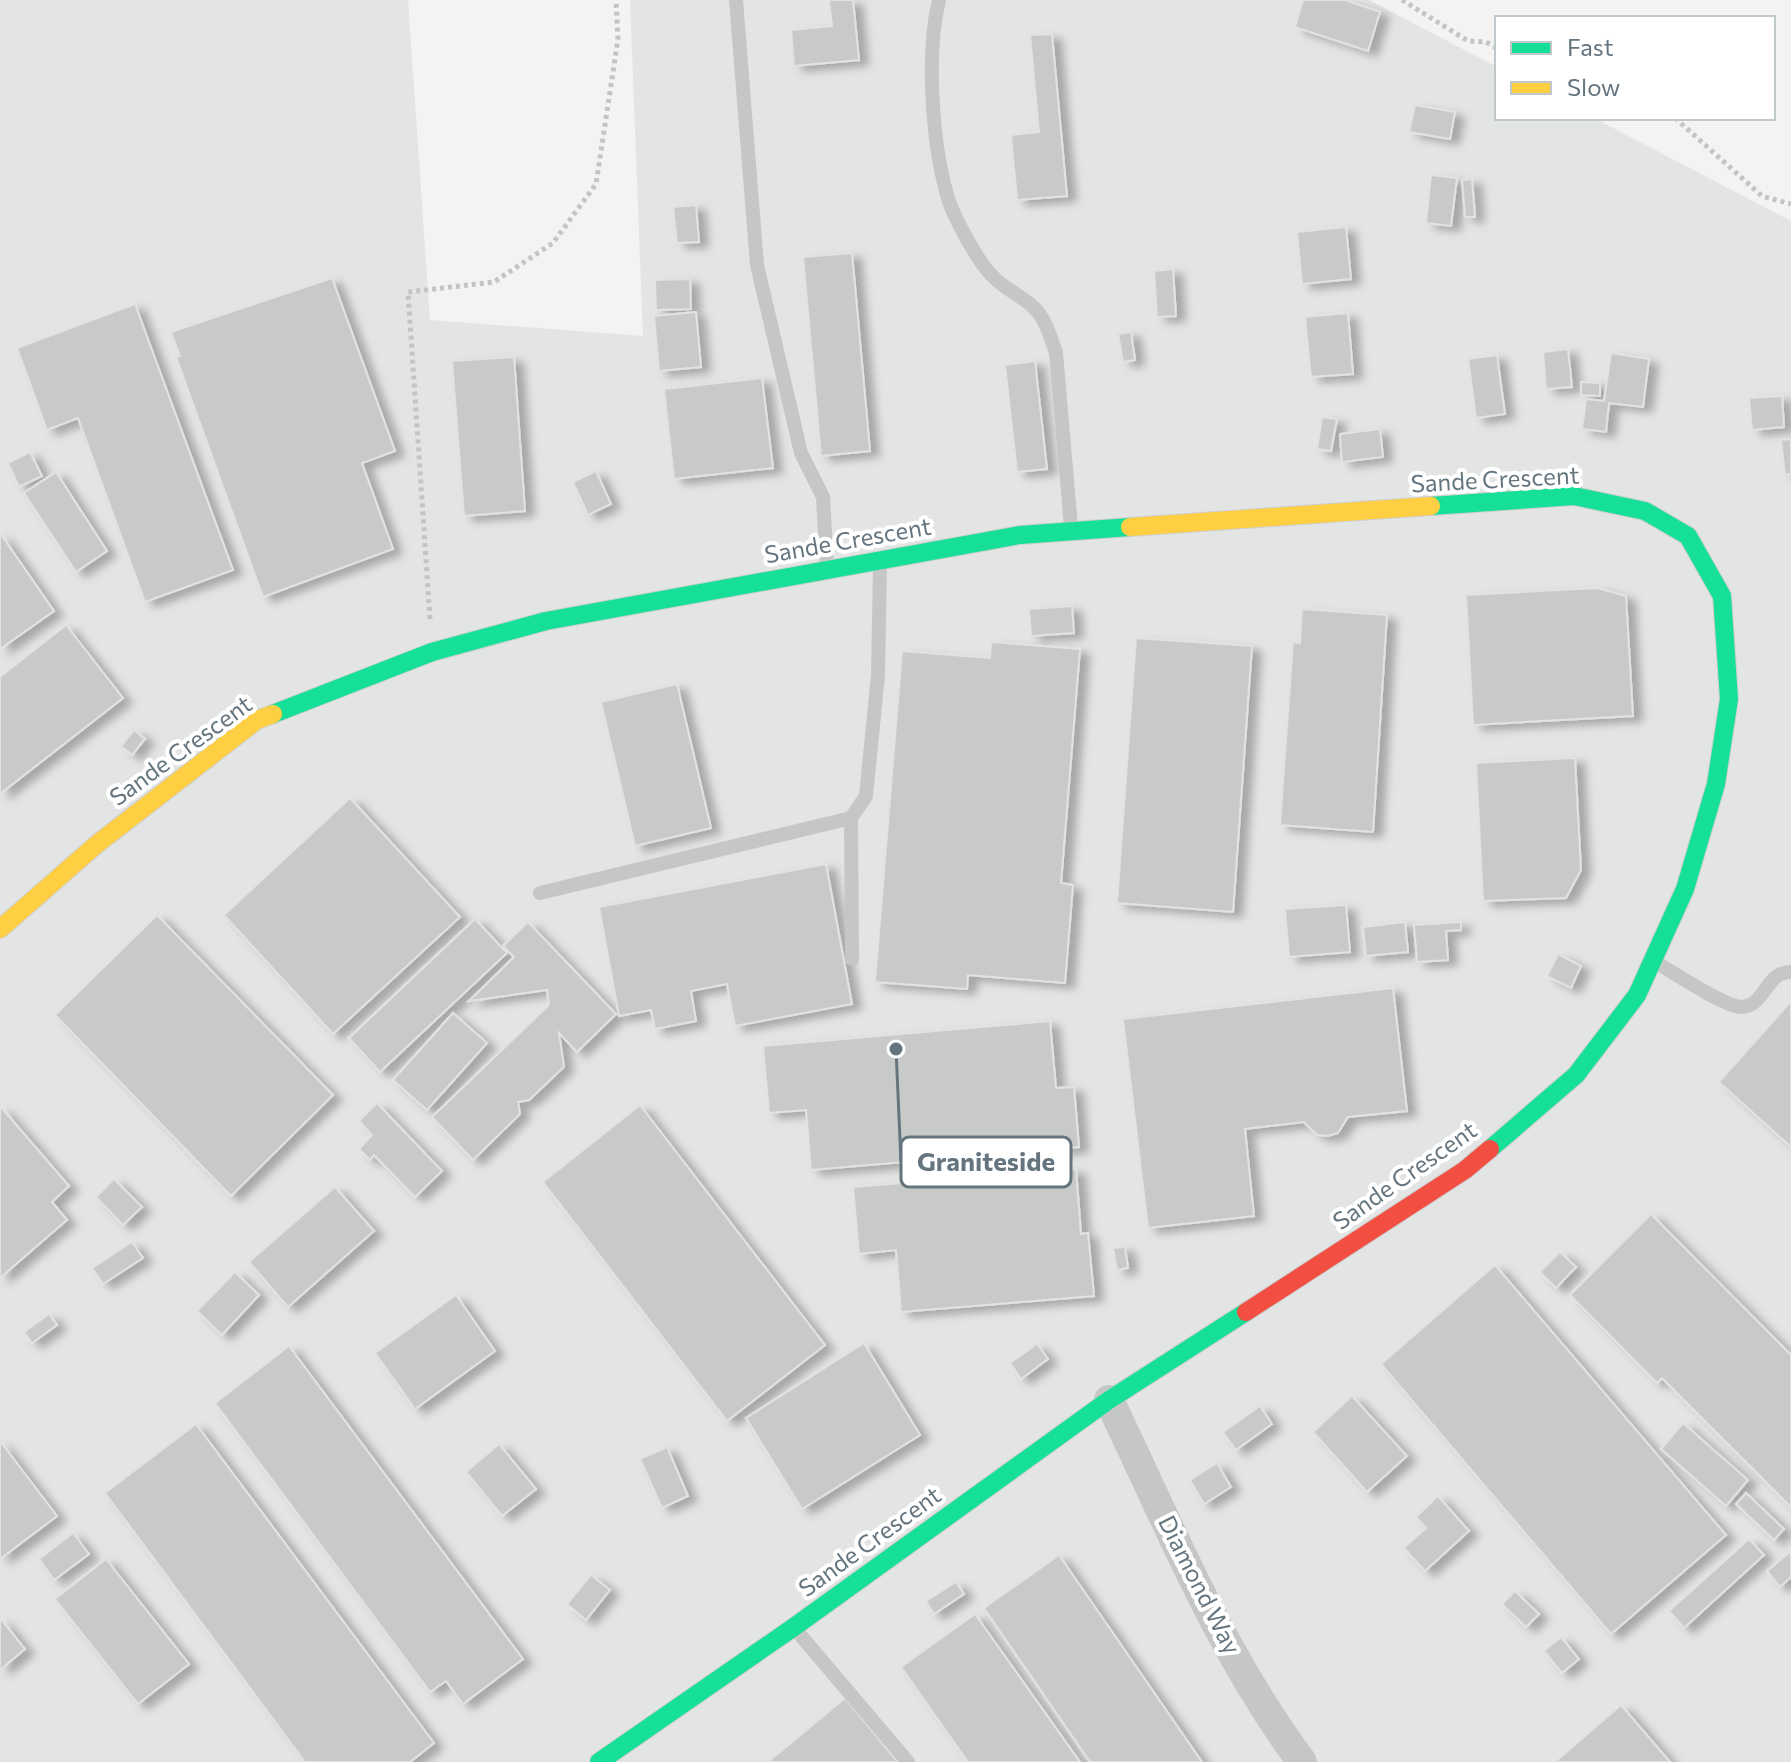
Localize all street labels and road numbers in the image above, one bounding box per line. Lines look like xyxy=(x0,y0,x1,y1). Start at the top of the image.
street label: Sande Crescent xyxy=(1410,460,1580,497)
street label: Sande Crescent xyxy=(762,511,934,568)
street label: Sande Crescent xyxy=(103,688,257,811)
street label: Sande Crescent xyxy=(1327,1114,1482,1235)
street label: Sande Crescent xyxy=(792,1479,946,1602)
street label: Diamond Way xyxy=(1153,1510,1248,1659)

